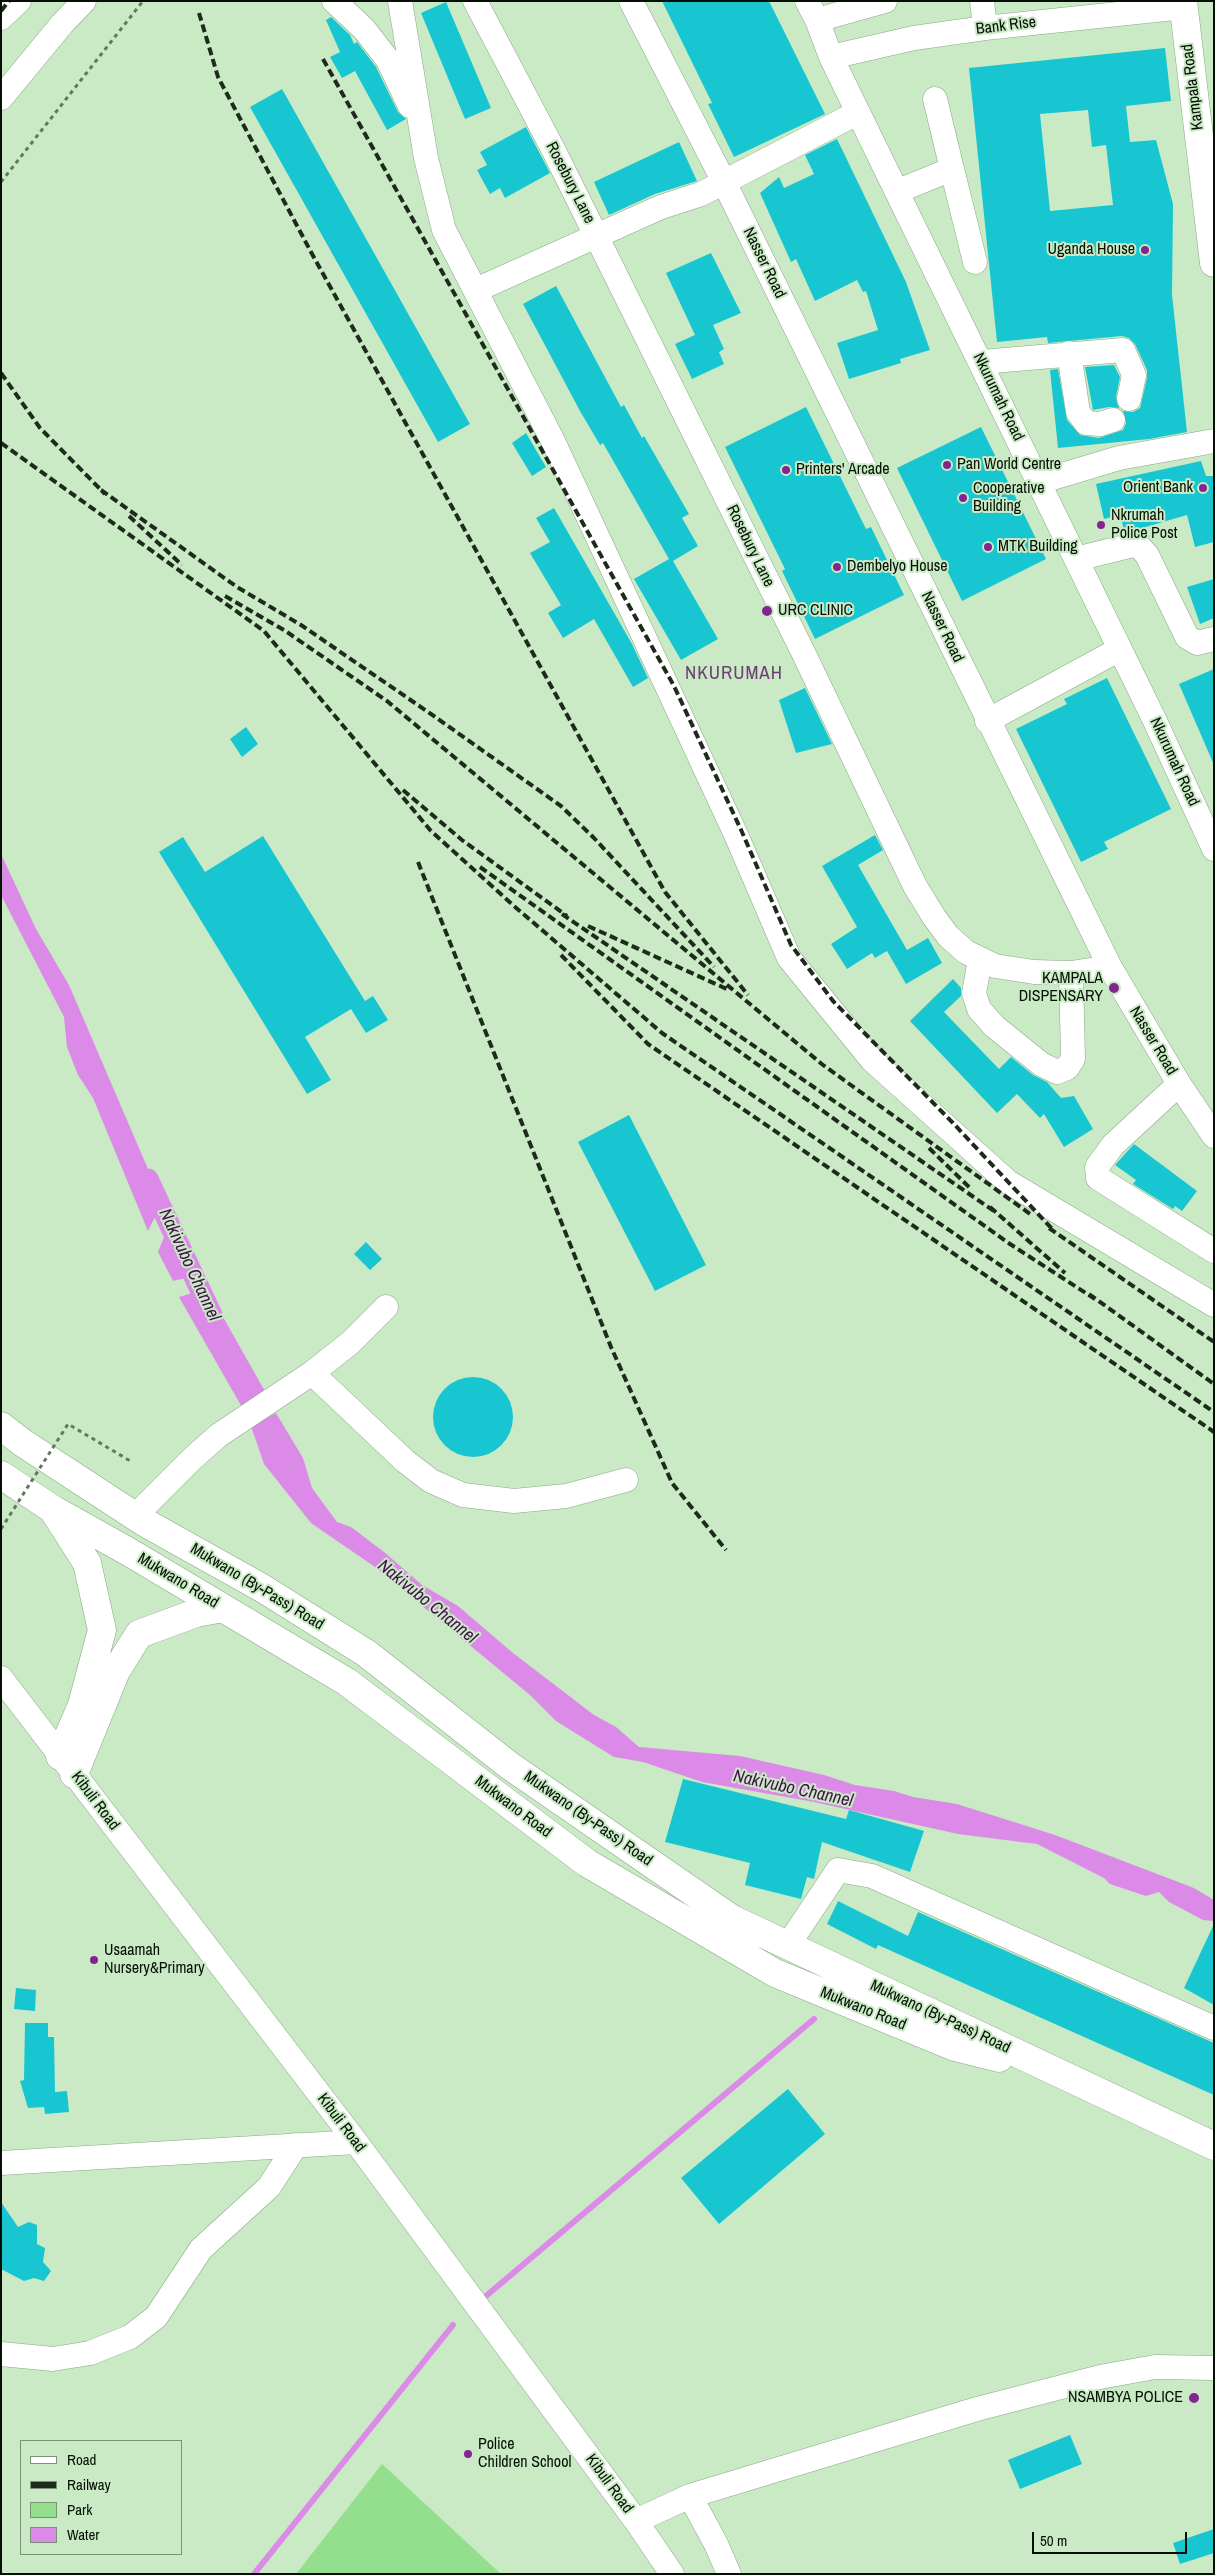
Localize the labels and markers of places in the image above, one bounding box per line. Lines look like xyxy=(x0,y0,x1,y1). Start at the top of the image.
place label: Uganda House xyxy=(1047,240,1135,260)
marker: Uganda House xyxy=(1139,244,1151,256)
place label: Pan World Centre xyxy=(957,455,1061,475)
marker: Pan World Centre xyxy=(941,459,953,471)
place label: Printers' Arcade xyxy=(796,460,890,480)
marker: Printers' Arcade xyxy=(780,464,792,476)
place label: Orient Bank xyxy=(1123,478,1193,498)
place label: Cooperative Building xyxy=(973,479,1044,517)
marker: Orient Bank xyxy=(1197,482,1209,494)
marker: Cooperative Building xyxy=(957,492,969,504)
place label: Nkrumah Police Post xyxy=(1111,506,1177,544)
marker: Nkrumah Police Post xyxy=(1095,519,1107,531)
place label: MTK Building xyxy=(998,537,1077,557)
marker: MTK Building xyxy=(982,541,994,553)
place label: Dembelyo House xyxy=(847,557,948,577)
marker: Dembelyo House xyxy=(831,561,843,573)
place label: URC CLINIC xyxy=(778,601,853,621)
marker: URC CLINIC xyxy=(760,604,774,618)
place label: KAMPALA DISPENSARY xyxy=(1019,969,1103,1007)
marker: KAMPALA DISPENSARY xyxy=(1107,981,1121,995)
place label: Usaamah Nursery&Primary xyxy=(104,1941,205,1979)
marker: Usaamah Nursery&Primary xyxy=(88,1954,100,1966)
place label: NSAMBYA POLICE xyxy=(1068,2388,1183,2408)
marker: NSAMBYA POLICE xyxy=(1187,2391,1201,2405)
place label: Police Children School xyxy=(478,2435,571,2473)
marker: Police Children School xyxy=(462,2448,474,2460)

